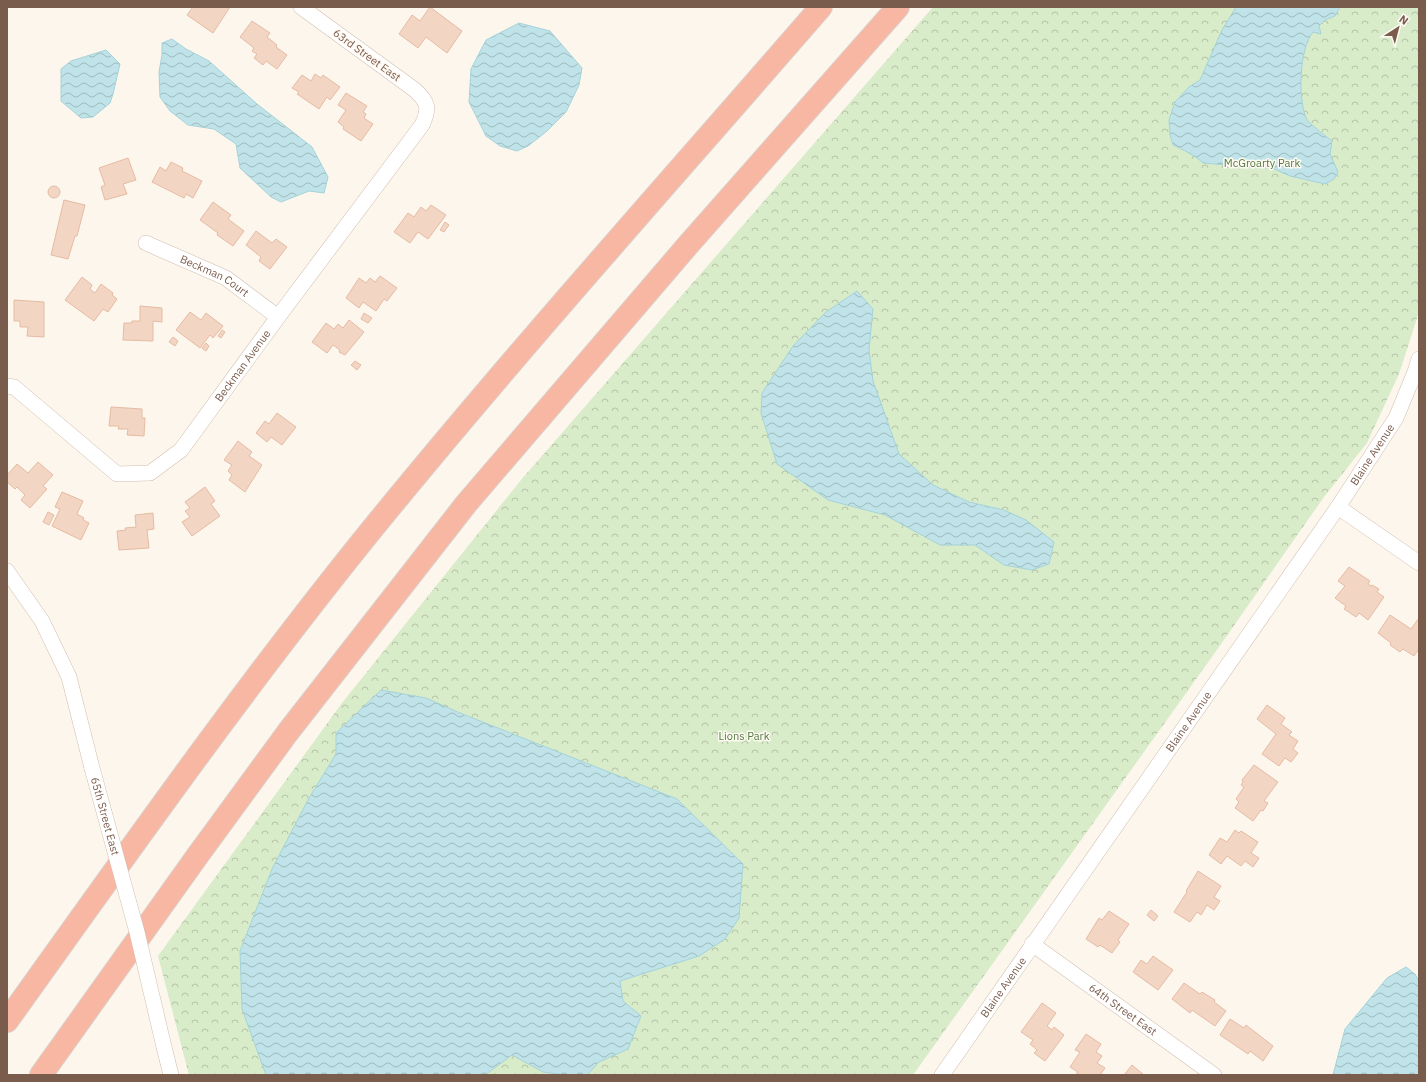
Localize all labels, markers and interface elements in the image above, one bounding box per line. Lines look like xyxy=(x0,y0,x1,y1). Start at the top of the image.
north arrow xyxy=(1378,8,1418,48)
text: N xyxy=(1397,12,1411,28)
street label: 63rd Street East xyxy=(330,26,404,84)
park label: McGroarty Park xyxy=(1224,156,1300,170)
street label: Beckman Court xyxy=(178,252,252,300)
street label: Beckman Avenue xyxy=(212,327,273,404)
street label: Blaine Avenue xyxy=(1347,421,1397,488)
street label: Blaine Avenue xyxy=(1163,689,1214,754)
park label: Lions Park xyxy=(719,729,770,743)
street label: 65th Street East xyxy=(88,776,123,857)
street label: Blaine Avenue xyxy=(977,954,1029,1020)
street label: 64th Street East xyxy=(1086,980,1160,1039)

